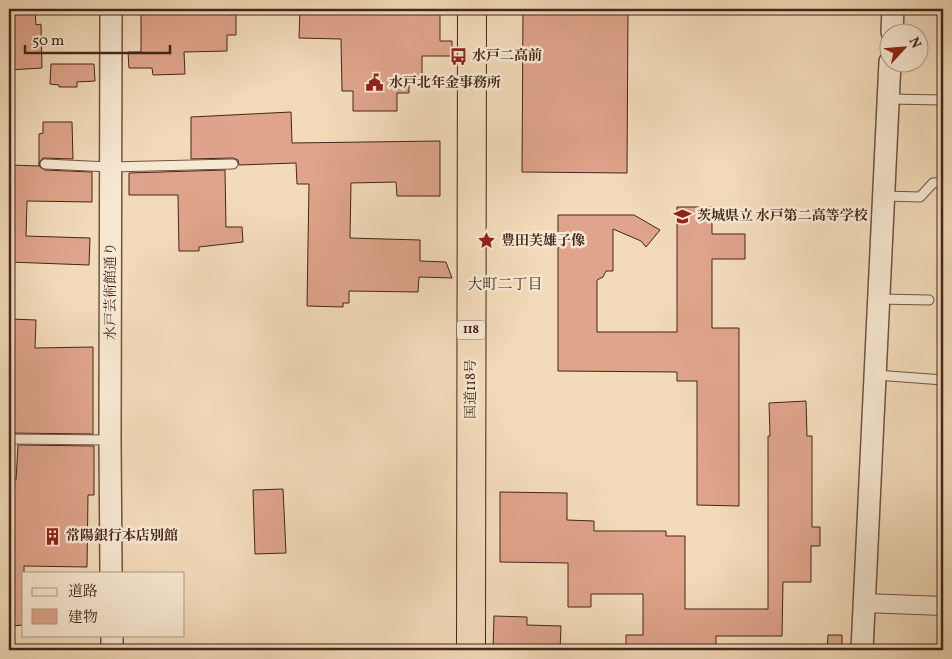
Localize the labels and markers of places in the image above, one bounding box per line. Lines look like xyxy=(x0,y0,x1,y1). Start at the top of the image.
bus stop icon: 水戸二高前 xyxy=(448,46,468,66)
place label: 水戸二高前 xyxy=(472,47,542,66)
public building icon: 水戸北年金事務所 xyxy=(365,73,385,93)
place label: 水戸北年金事務所 xyxy=(389,74,501,93)
school or university icon: 茨城県立 水戸第二高等学校 xyxy=(673,206,693,226)
place label: 茨城県立 水戸第二高等学校 xyxy=(697,207,868,226)
place icon: 豊田芙雄子像 xyxy=(477,231,497,251)
place label: 豊田芙雄子像 xyxy=(501,232,585,251)
building icon: 常陽銀行本店別館 xyxy=(42,526,62,546)
place label: 常陽銀行本店別館 xyxy=(66,527,178,546)

